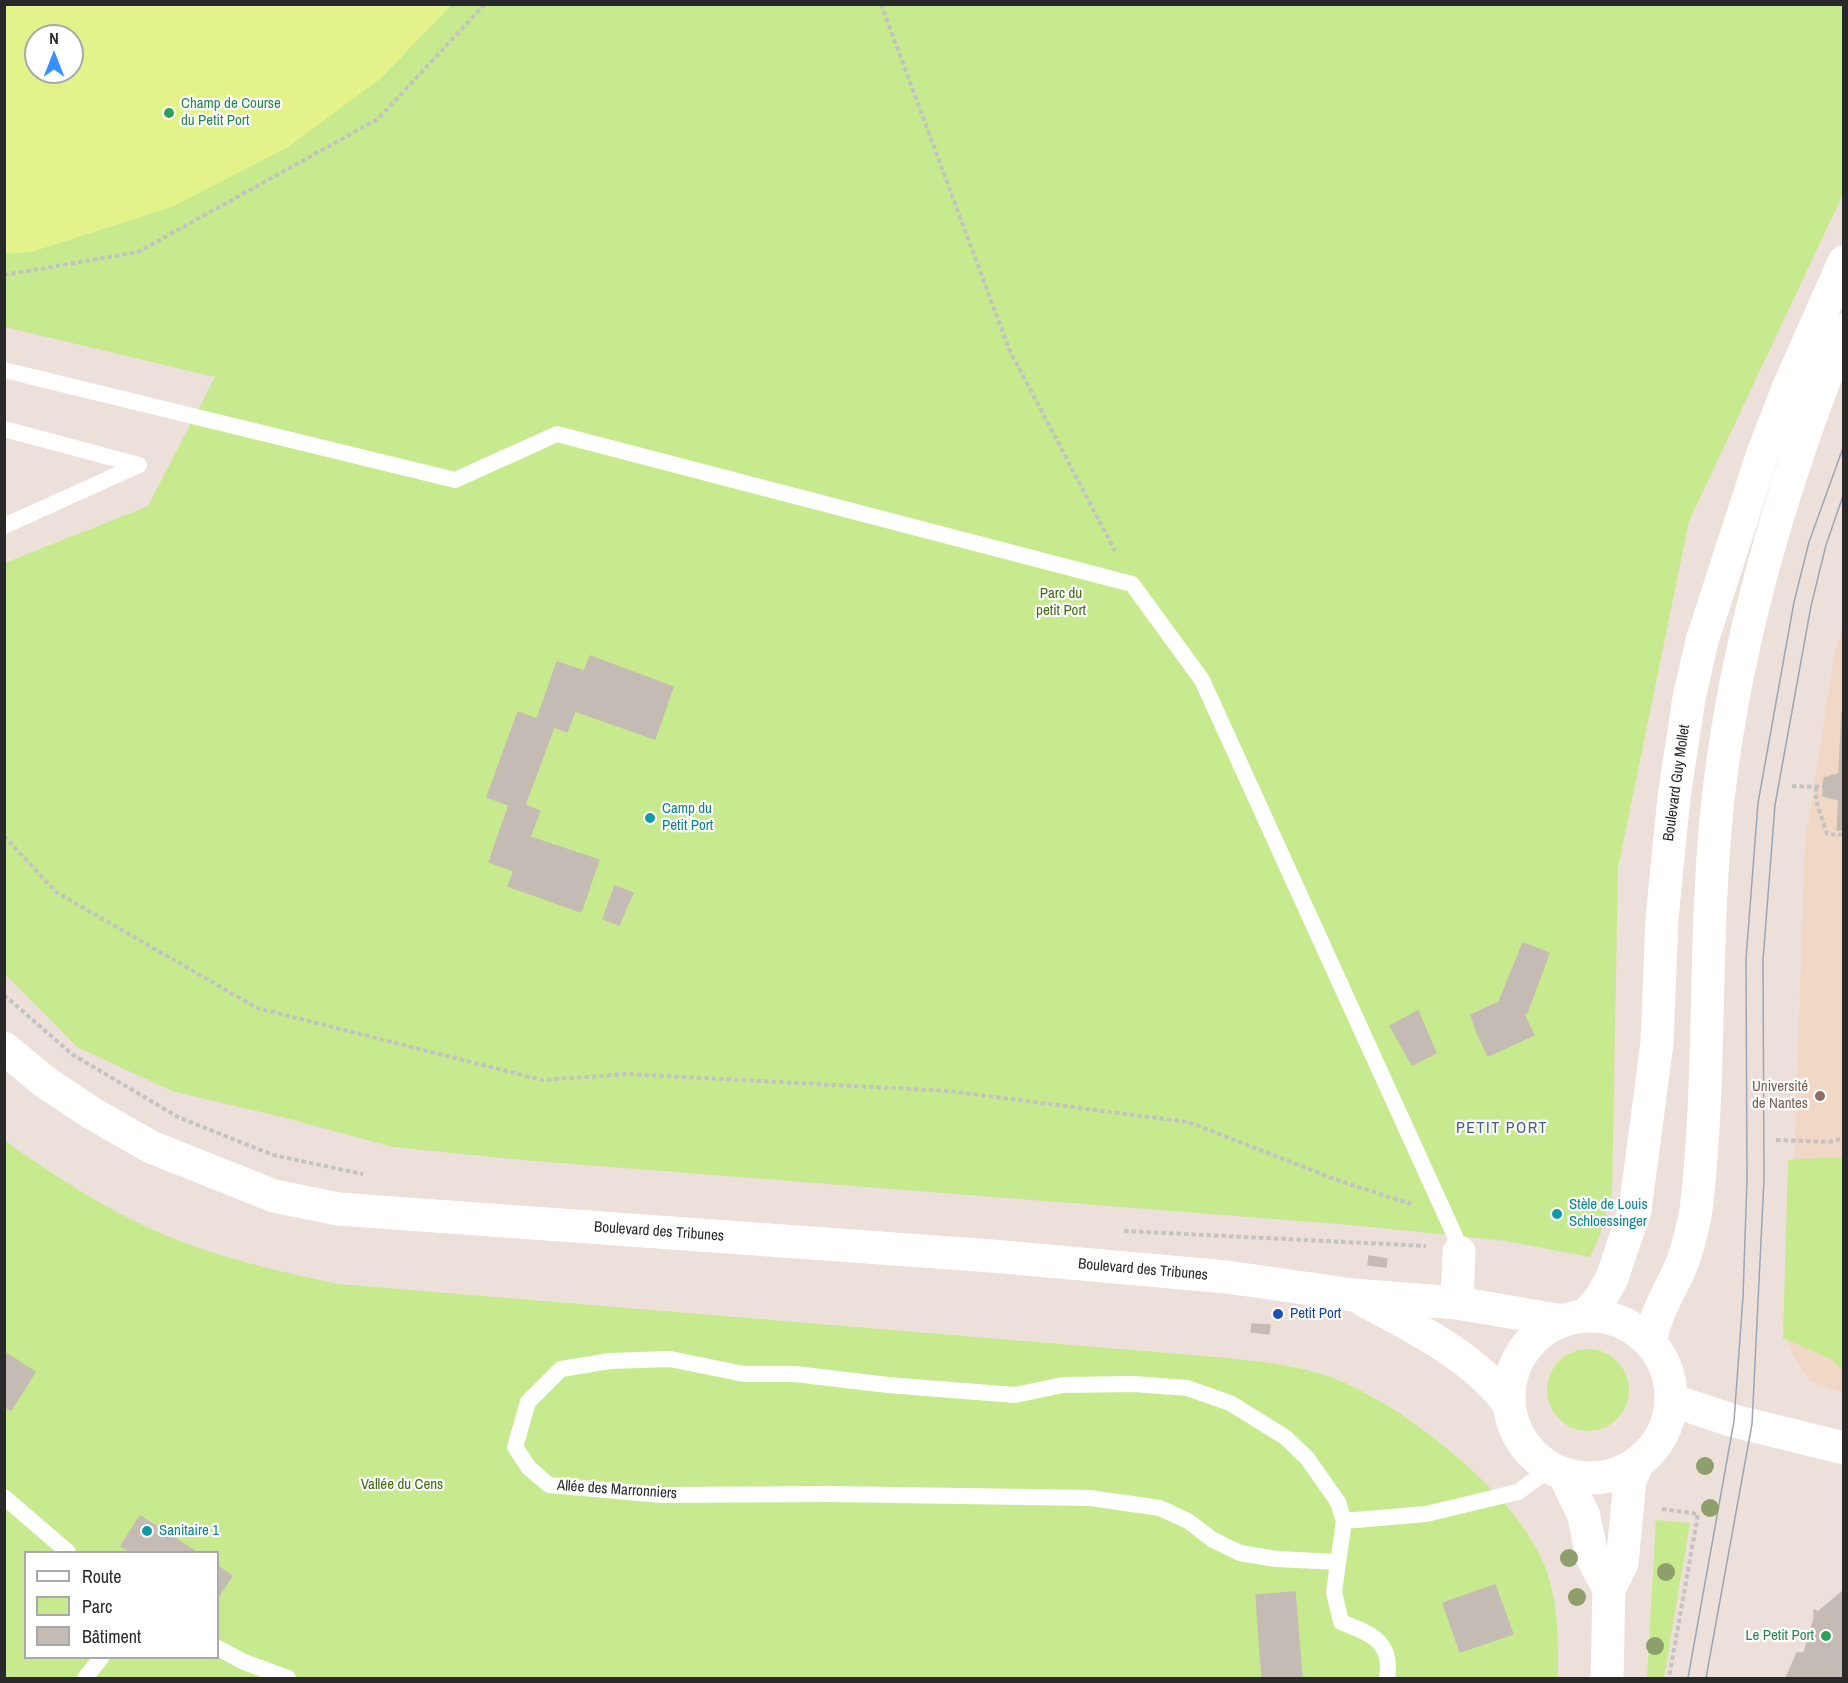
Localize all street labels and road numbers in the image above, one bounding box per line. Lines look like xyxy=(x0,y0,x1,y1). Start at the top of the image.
street label: Boulevard Guy Mollet xyxy=(1660,724,1694,842)
street label: Boulevard des Tribunes xyxy=(593,1218,725,1246)
street label: Boulevard des Tribunes xyxy=(1077,1255,1209,1285)
street label: Allée des Marronniers xyxy=(556,1477,678,1503)

